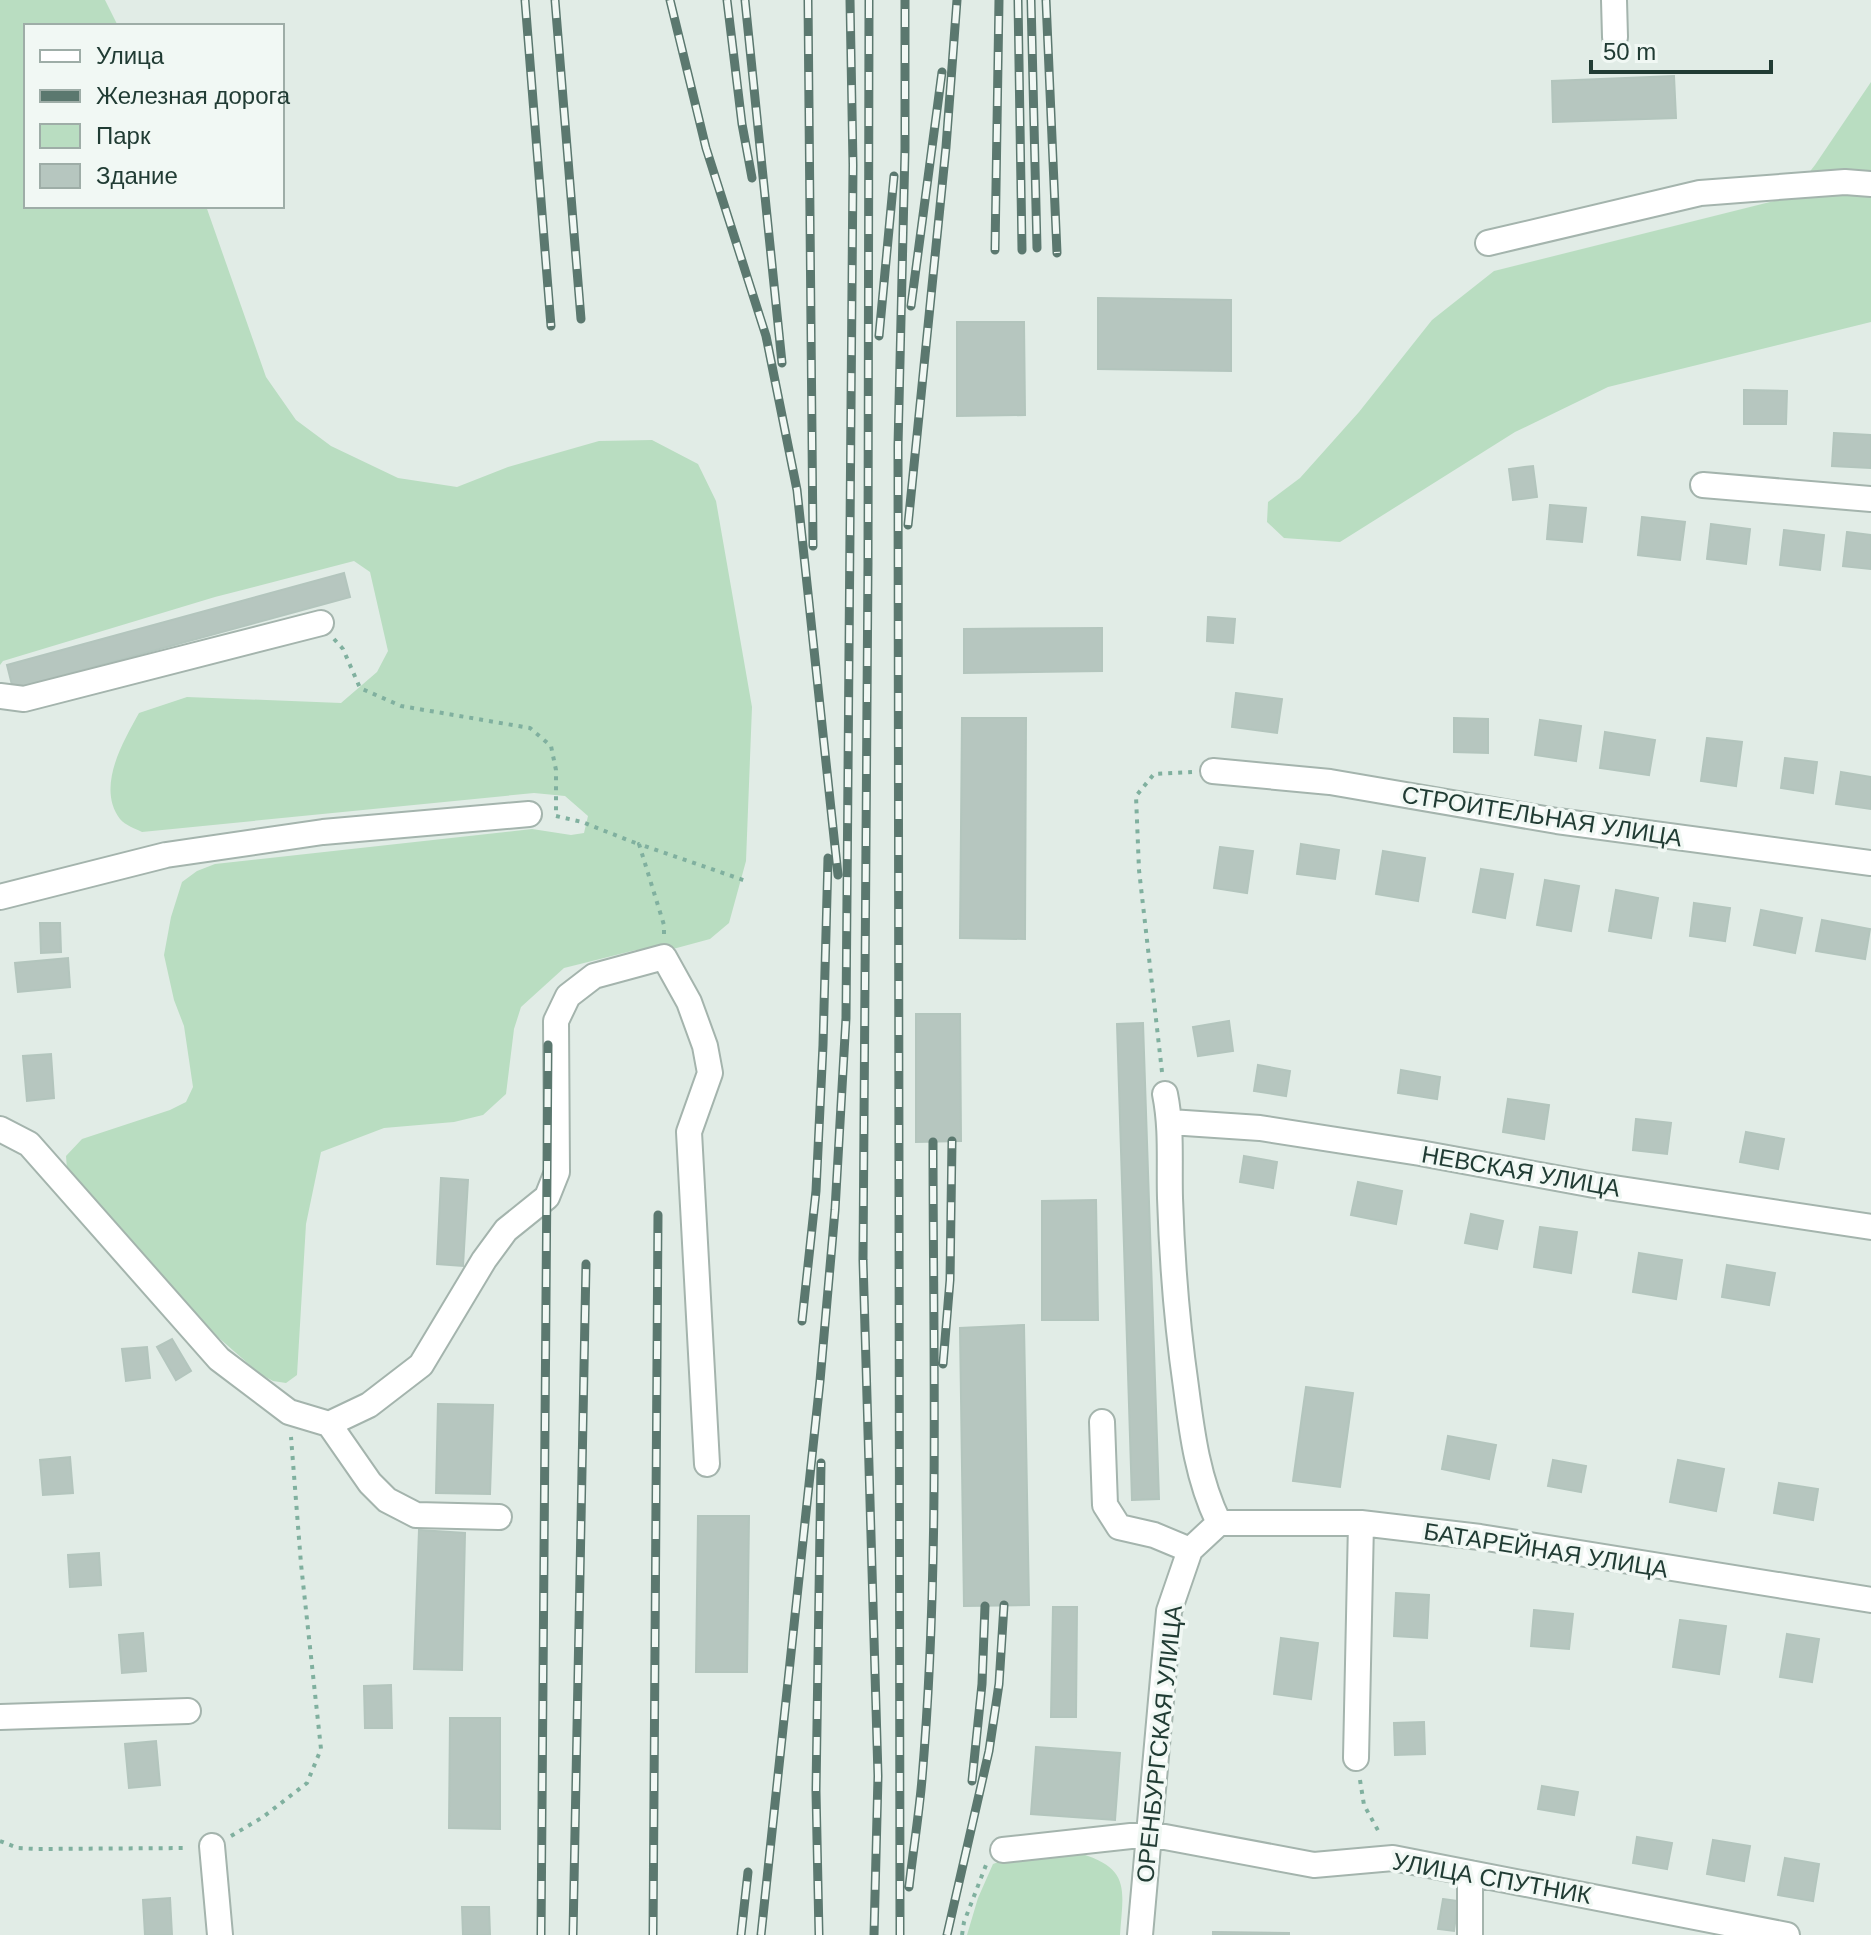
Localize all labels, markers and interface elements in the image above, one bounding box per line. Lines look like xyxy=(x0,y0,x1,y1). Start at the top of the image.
legend xyxy=(24,24,284,208)
scale bar xyxy=(1591,24,1771,74)
text: 50 m xyxy=(1603,38,1656,65)
text: Улица xyxy=(96,42,165,69)
text: Железная дорога xyxy=(96,82,291,109)
text: Парк xyxy=(96,122,151,149)
text: Здание xyxy=(96,162,178,189)
street label: СТРОИТЕЛЬНАЯ УЛИЦА xyxy=(1400,781,1684,851)
street label: НЕВСКАЯ УЛИЦА xyxy=(1420,1140,1622,1202)
street label: БАТАРЕЙНАЯ УЛИЦА xyxy=(1422,1517,1670,1583)
street label: ОРЕНБУРГСКАЯ УЛИЦА xyxy=(1131,1604,1187,1884)
street label: УЛИЦА СПУТНИК xyxy=(1391,1847,1593,1909)

